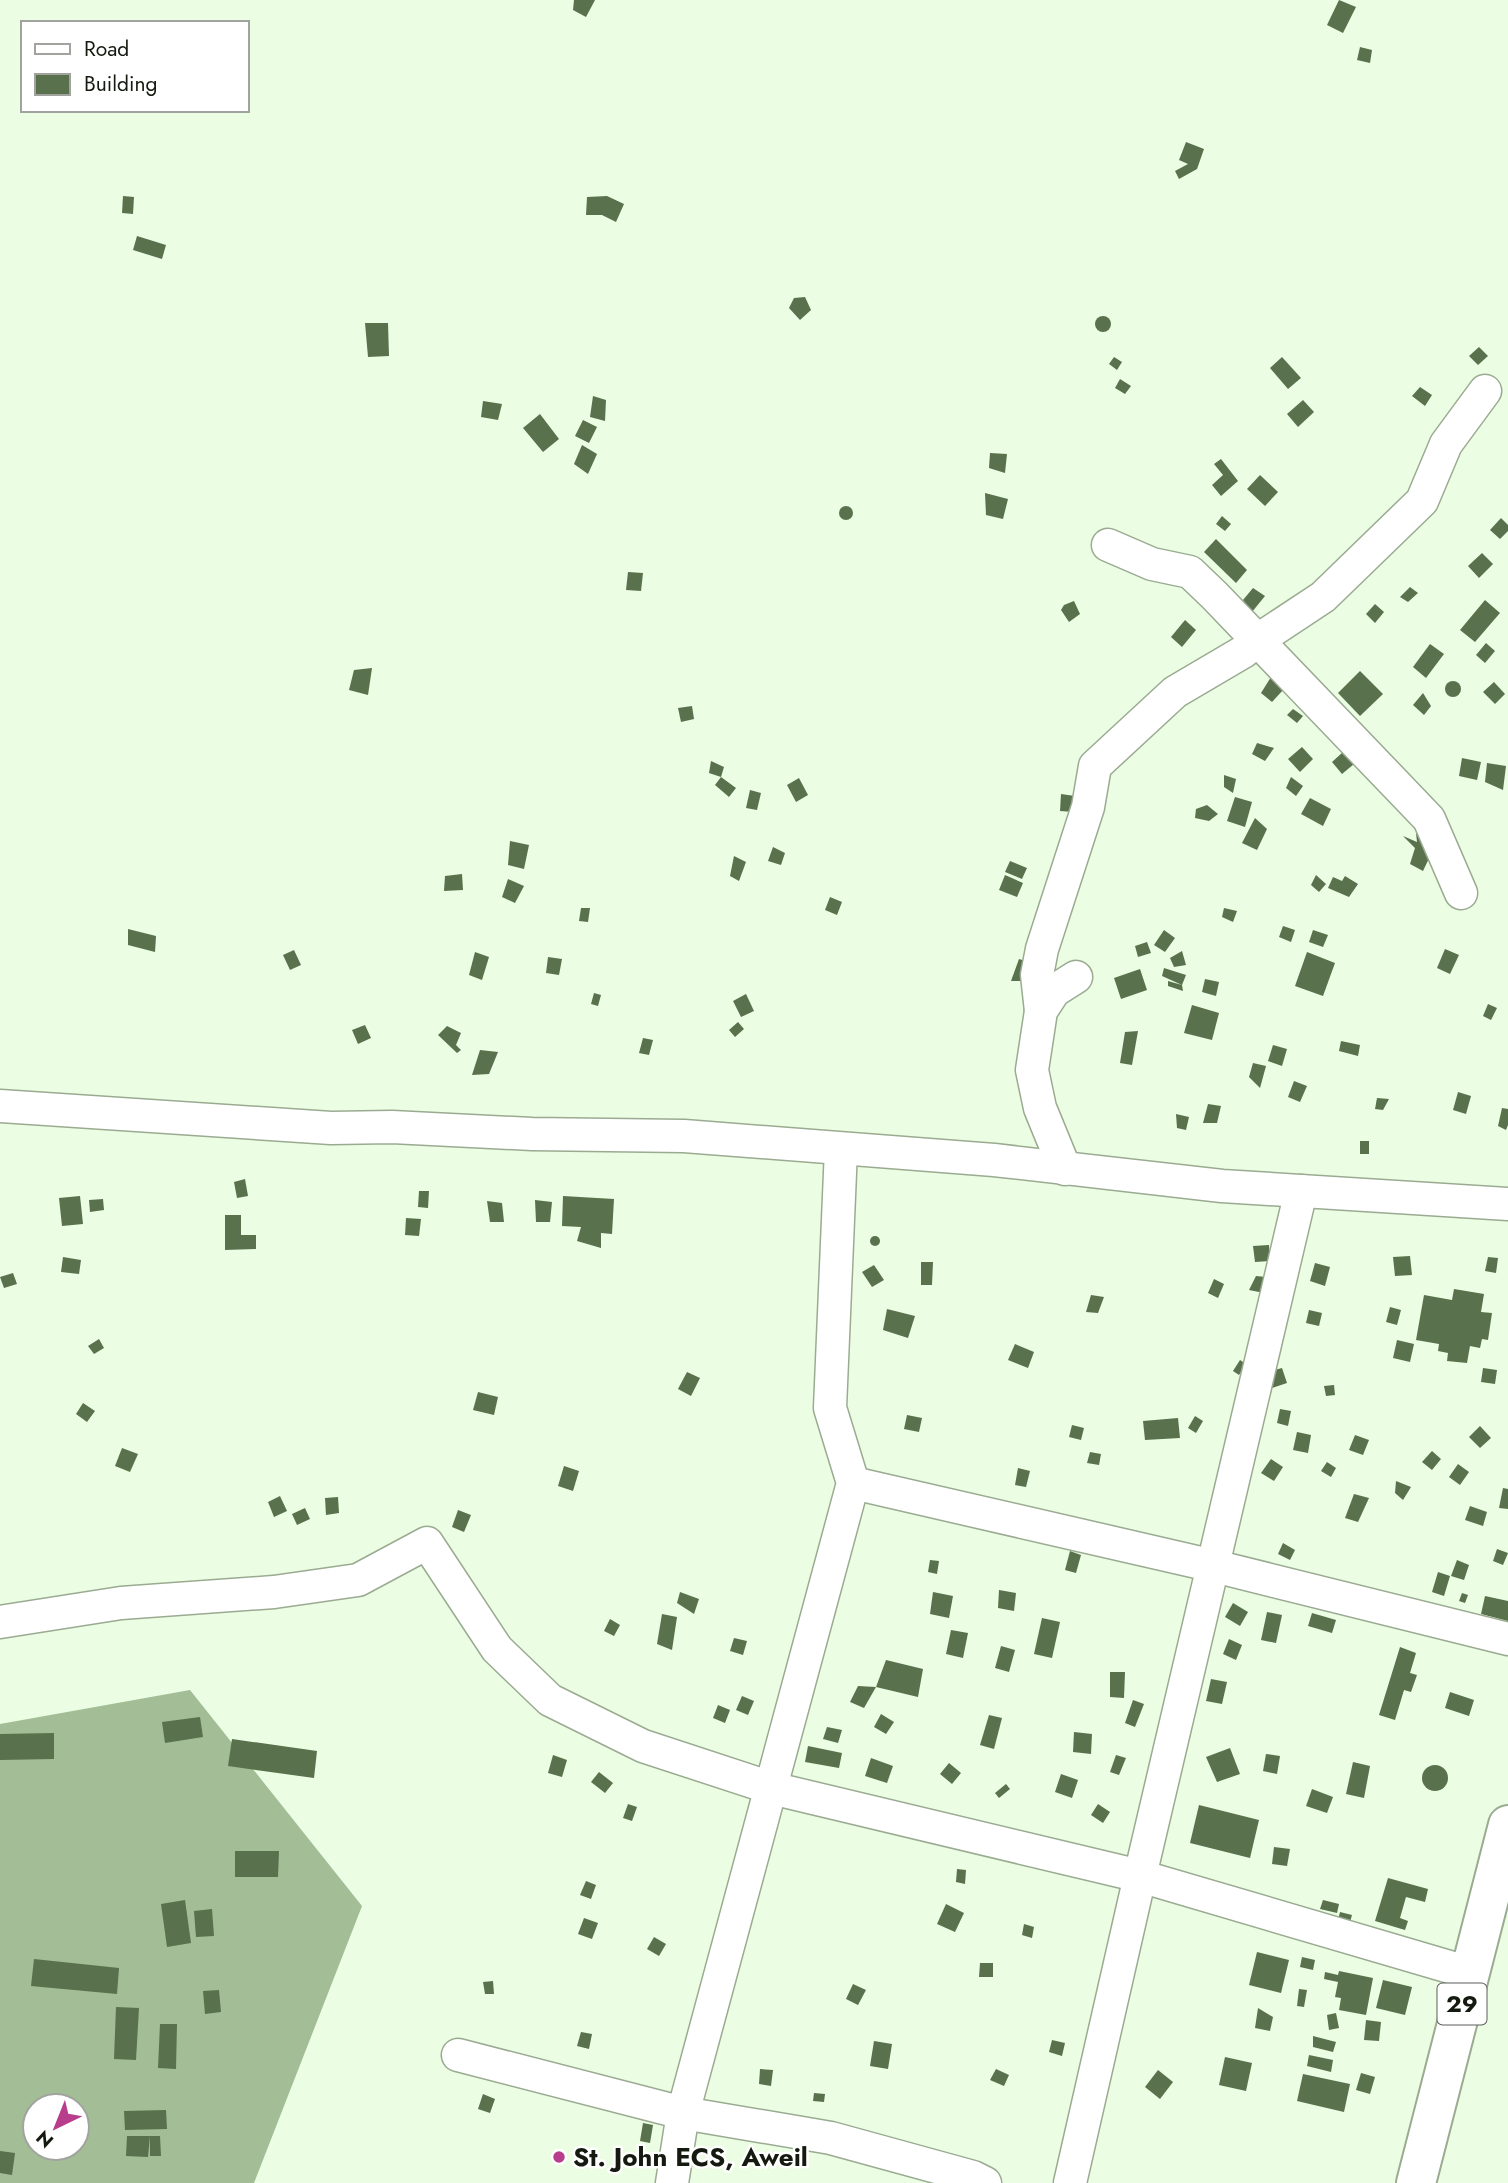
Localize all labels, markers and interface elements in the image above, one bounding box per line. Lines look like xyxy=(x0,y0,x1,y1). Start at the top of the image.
legend xyxy=(21,21,248,112)
text: Road xyxy=(84,34,129,64)
text: Building xyxy=(84,69,157,99)
road number: 29 xyxy=(1438,1983,1486,2024)
north arrow xyxy=(21,2092,91,2162)
text: N xyxy=(30,2124,59,2154)
place label: St. John ECS, Aweil xyxy=(573,2138,808,2176)
marker: St. John ECS, Aweil xyxy=(551,2149,567,2165)

